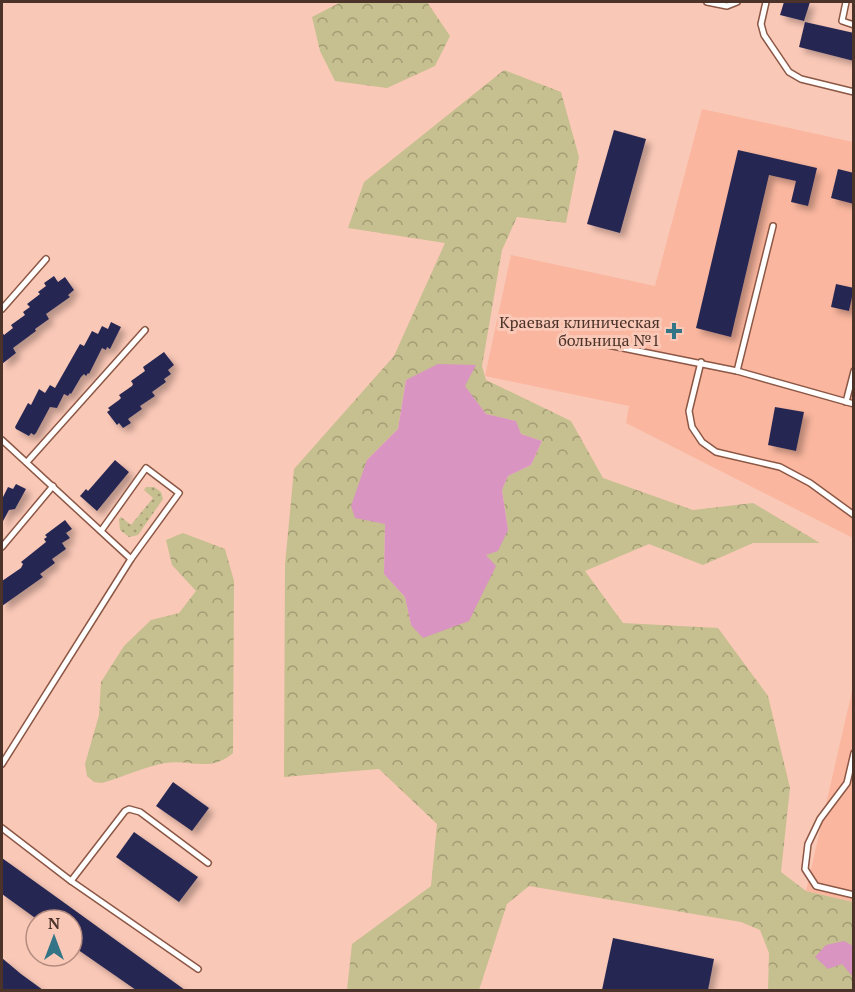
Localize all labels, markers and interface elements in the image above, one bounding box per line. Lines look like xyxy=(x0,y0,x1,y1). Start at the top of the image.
place label: Краевая клиническая больница №1 xyxy=(499,311,660,351)
marker: Краевая клиническая больница №1 xyxy=(665,322,683,340)
north arrow xyxy=(24,908,84,968)
text: N xyxy=(48,912,60,934)

